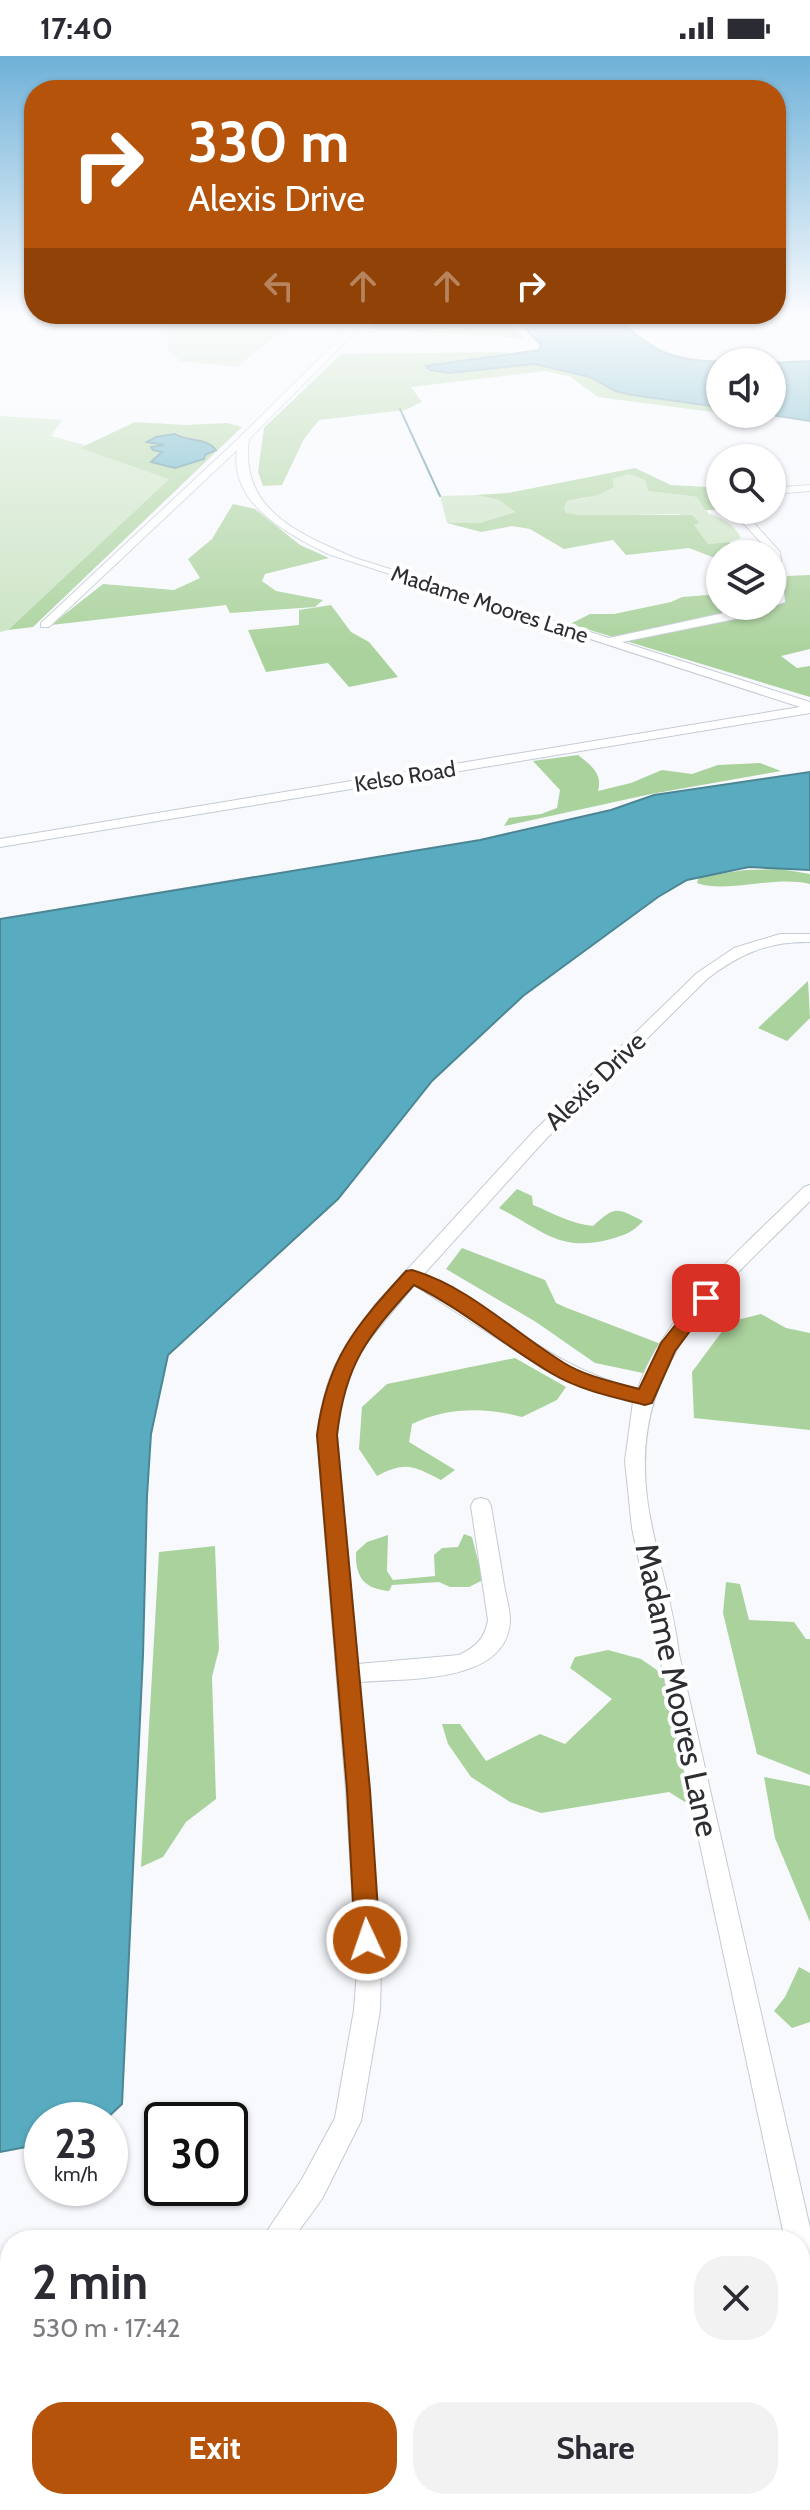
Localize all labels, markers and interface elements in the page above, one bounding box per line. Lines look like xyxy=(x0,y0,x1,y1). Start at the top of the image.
text: 17:40 xyxy=(40,10,113,47)
text: 330 m xyxy=(188,108,349,176)
icon: right xyxy=(56,112,160,216)
text: Alexis Drive xyxy=(188,176,365,220)
icon: left xyxy=(257,264,301,308)
icon: ahead xyxy=(341,264,385,308)
icon: ahead xyxy=(425,264,469,308)
icon: right xyxy=(509,264,553,308)
map controls xyxy=(706,348,786,620)
button: sound xyxy=(706,348,786,428)
button: search xyxy=(706,444,786,524)
button: layers xyxy=(706,540,786,620)
street label: Madame Moores Lane xyxy=(388,560,592,649)
street label: Kelso Road xyxy=(353,755,458,798)
street label: Alexis Drive xyxy=(538,1025,652,1137)
pin xyxy=(672,1264,740,1332)
icon: arrive xyxy=(684,1276,728,1320)
street label: Madame Moores Lane xyxy=(627,1540,728,1840)
position arrow xyxy=(325,1898,409,1982)
speed limit sign: 30 xyxy=(144,2102,248,2206)
text: 23 xyxy=(55,2119,97,2168)
text: km/h xyxy=(54,2162,98,2186)
text: 2 min xyxy=(32,2253,148,2311)
button: close xyxy=(694,2256,778,2340)
text: 530 m · 17:42 xyxy=(32,2312,180,2344)
button: Exit xyxy=(32,2402,397,2494)
button: Share xyxy=(413,2402,778,2494)

